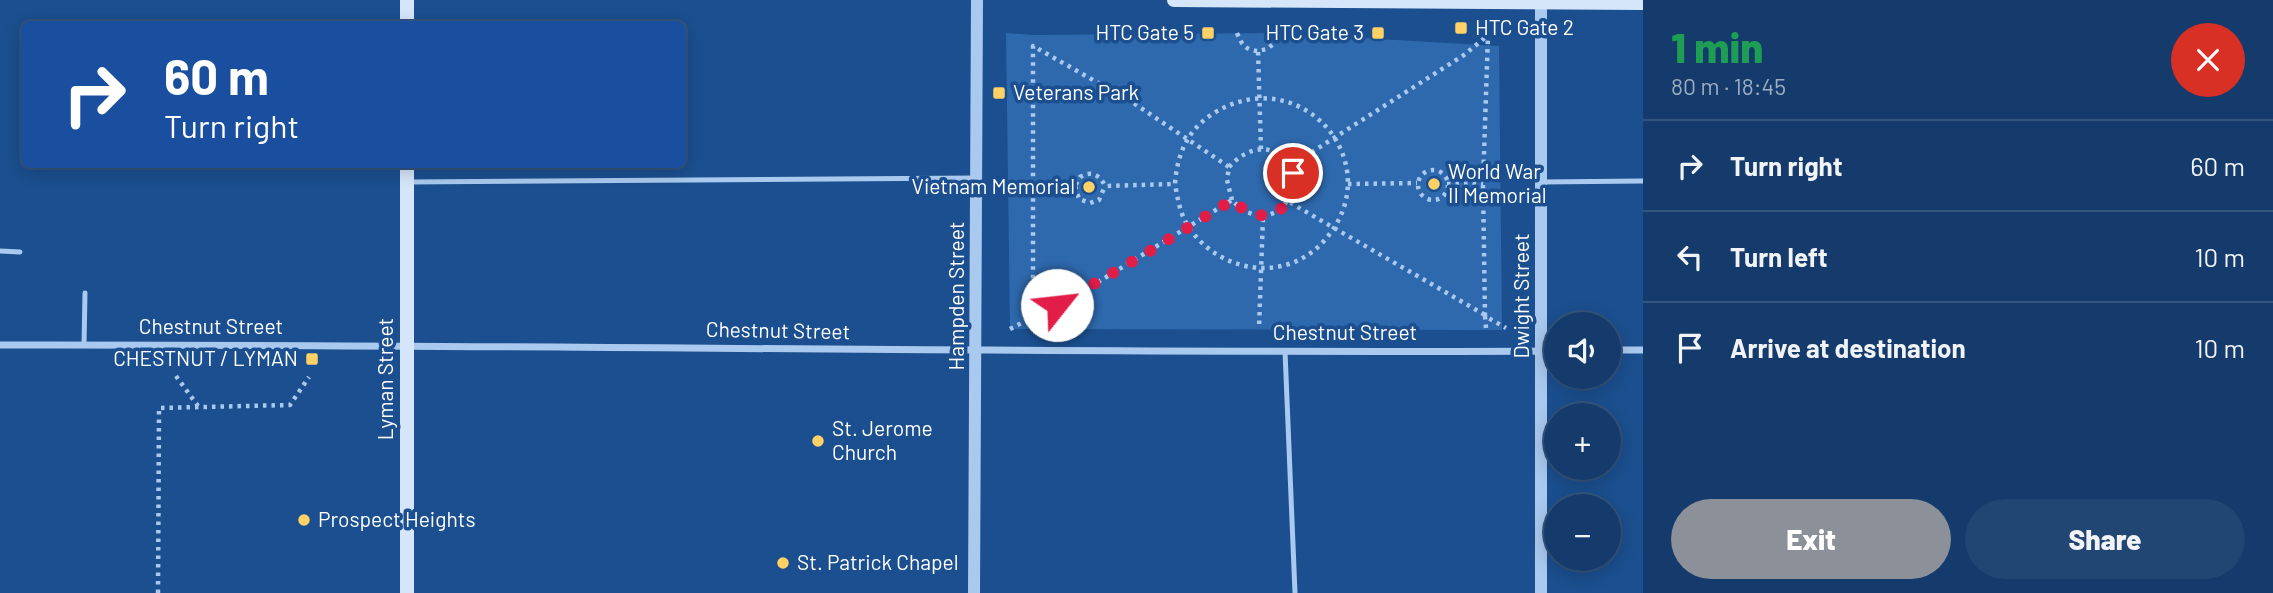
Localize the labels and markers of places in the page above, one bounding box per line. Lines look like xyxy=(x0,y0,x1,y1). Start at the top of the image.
place label: HTC Gate 2 xyxy=(1475,14,1574,39)
place label: HTC Gate 5 xyxy=(1095,19,1194,44)
place label: HTC Gate 3 xyxy=(1265,19,1364,44)
marker: HTC Gate 2 xyxy=(1453,20,1469,36)
marker: HTC Gate 5 xyxy=(1200,25,1216,41)
marker: HTC Gate 3 xyxy=(1370,25,1386,41)
place label: Veterans Park xyxy=(1013,79,1139,104)
marker: Veterans Park xyxy=(991,85,1007,101)
pin xyxy=(1263,143,1323,203)
place label: World War II Memorial xyxy=(1448,158,1547,207)
place label: Vietnam Memorial xyxy=(912,173,1075,198)
marker: World War II Memorial xyxy=(1426,176,1442,192)
marker: Vietnam Memorial xyxy=(1081,179,1097,195)
place label: CHESTNUT / LYMAN xyxy=(113,345,298,370)
marker: CHESTNUT / LYMAN xyxy=(304,351,320,367)
place label: St. Jerome Church xyxy=(832,415,933,464)
marker: St. Jerome Church xyxy=(810,433,826,449)
place label: Prospect Heights xyxy=(318,506,476,531)
marker: Prospect Heights xyxy=(296,512,312,528)
place label: St. Patrick Chapel xyxy=(797,549,959,574)
marker: St. Patrick Chapel xyxy=(775,555,791,571)

